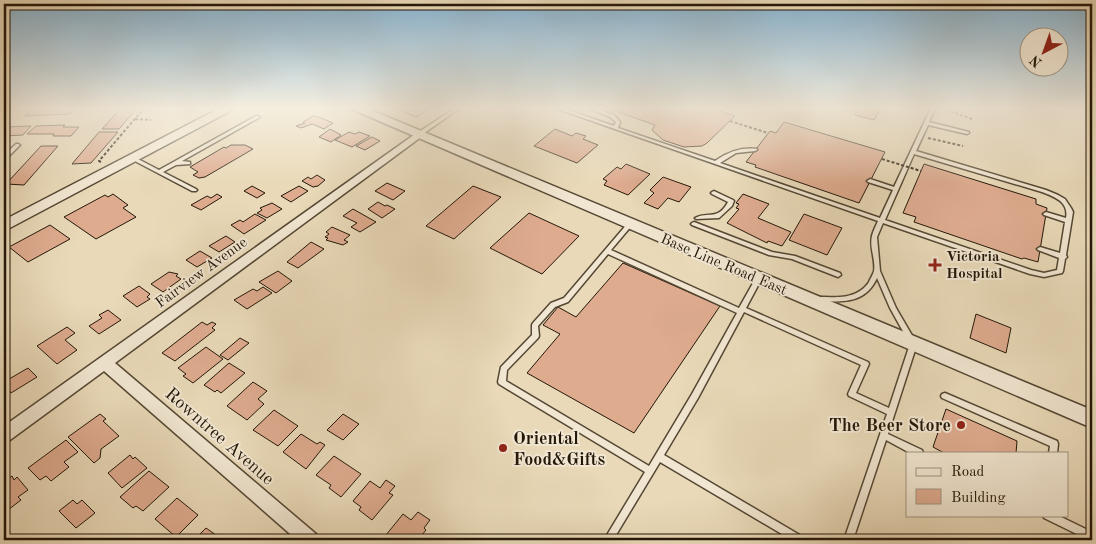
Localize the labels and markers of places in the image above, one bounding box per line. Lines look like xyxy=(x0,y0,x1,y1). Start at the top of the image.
place label: Victoria Hospital xyxy=(946,250,1003,282)
marker: Victoria Hospital xyxy=(928,258,942,272)
place label: The Beer Store xyxy=(829,417,951,435)
marker: The Beer Store xyxy=(955,419,967,431)
place label: Oriental Food&Gifts xyxy=(513,430,605,469)
marker: Oriental Food&Gifts xyxy=(497,442,509,454)

